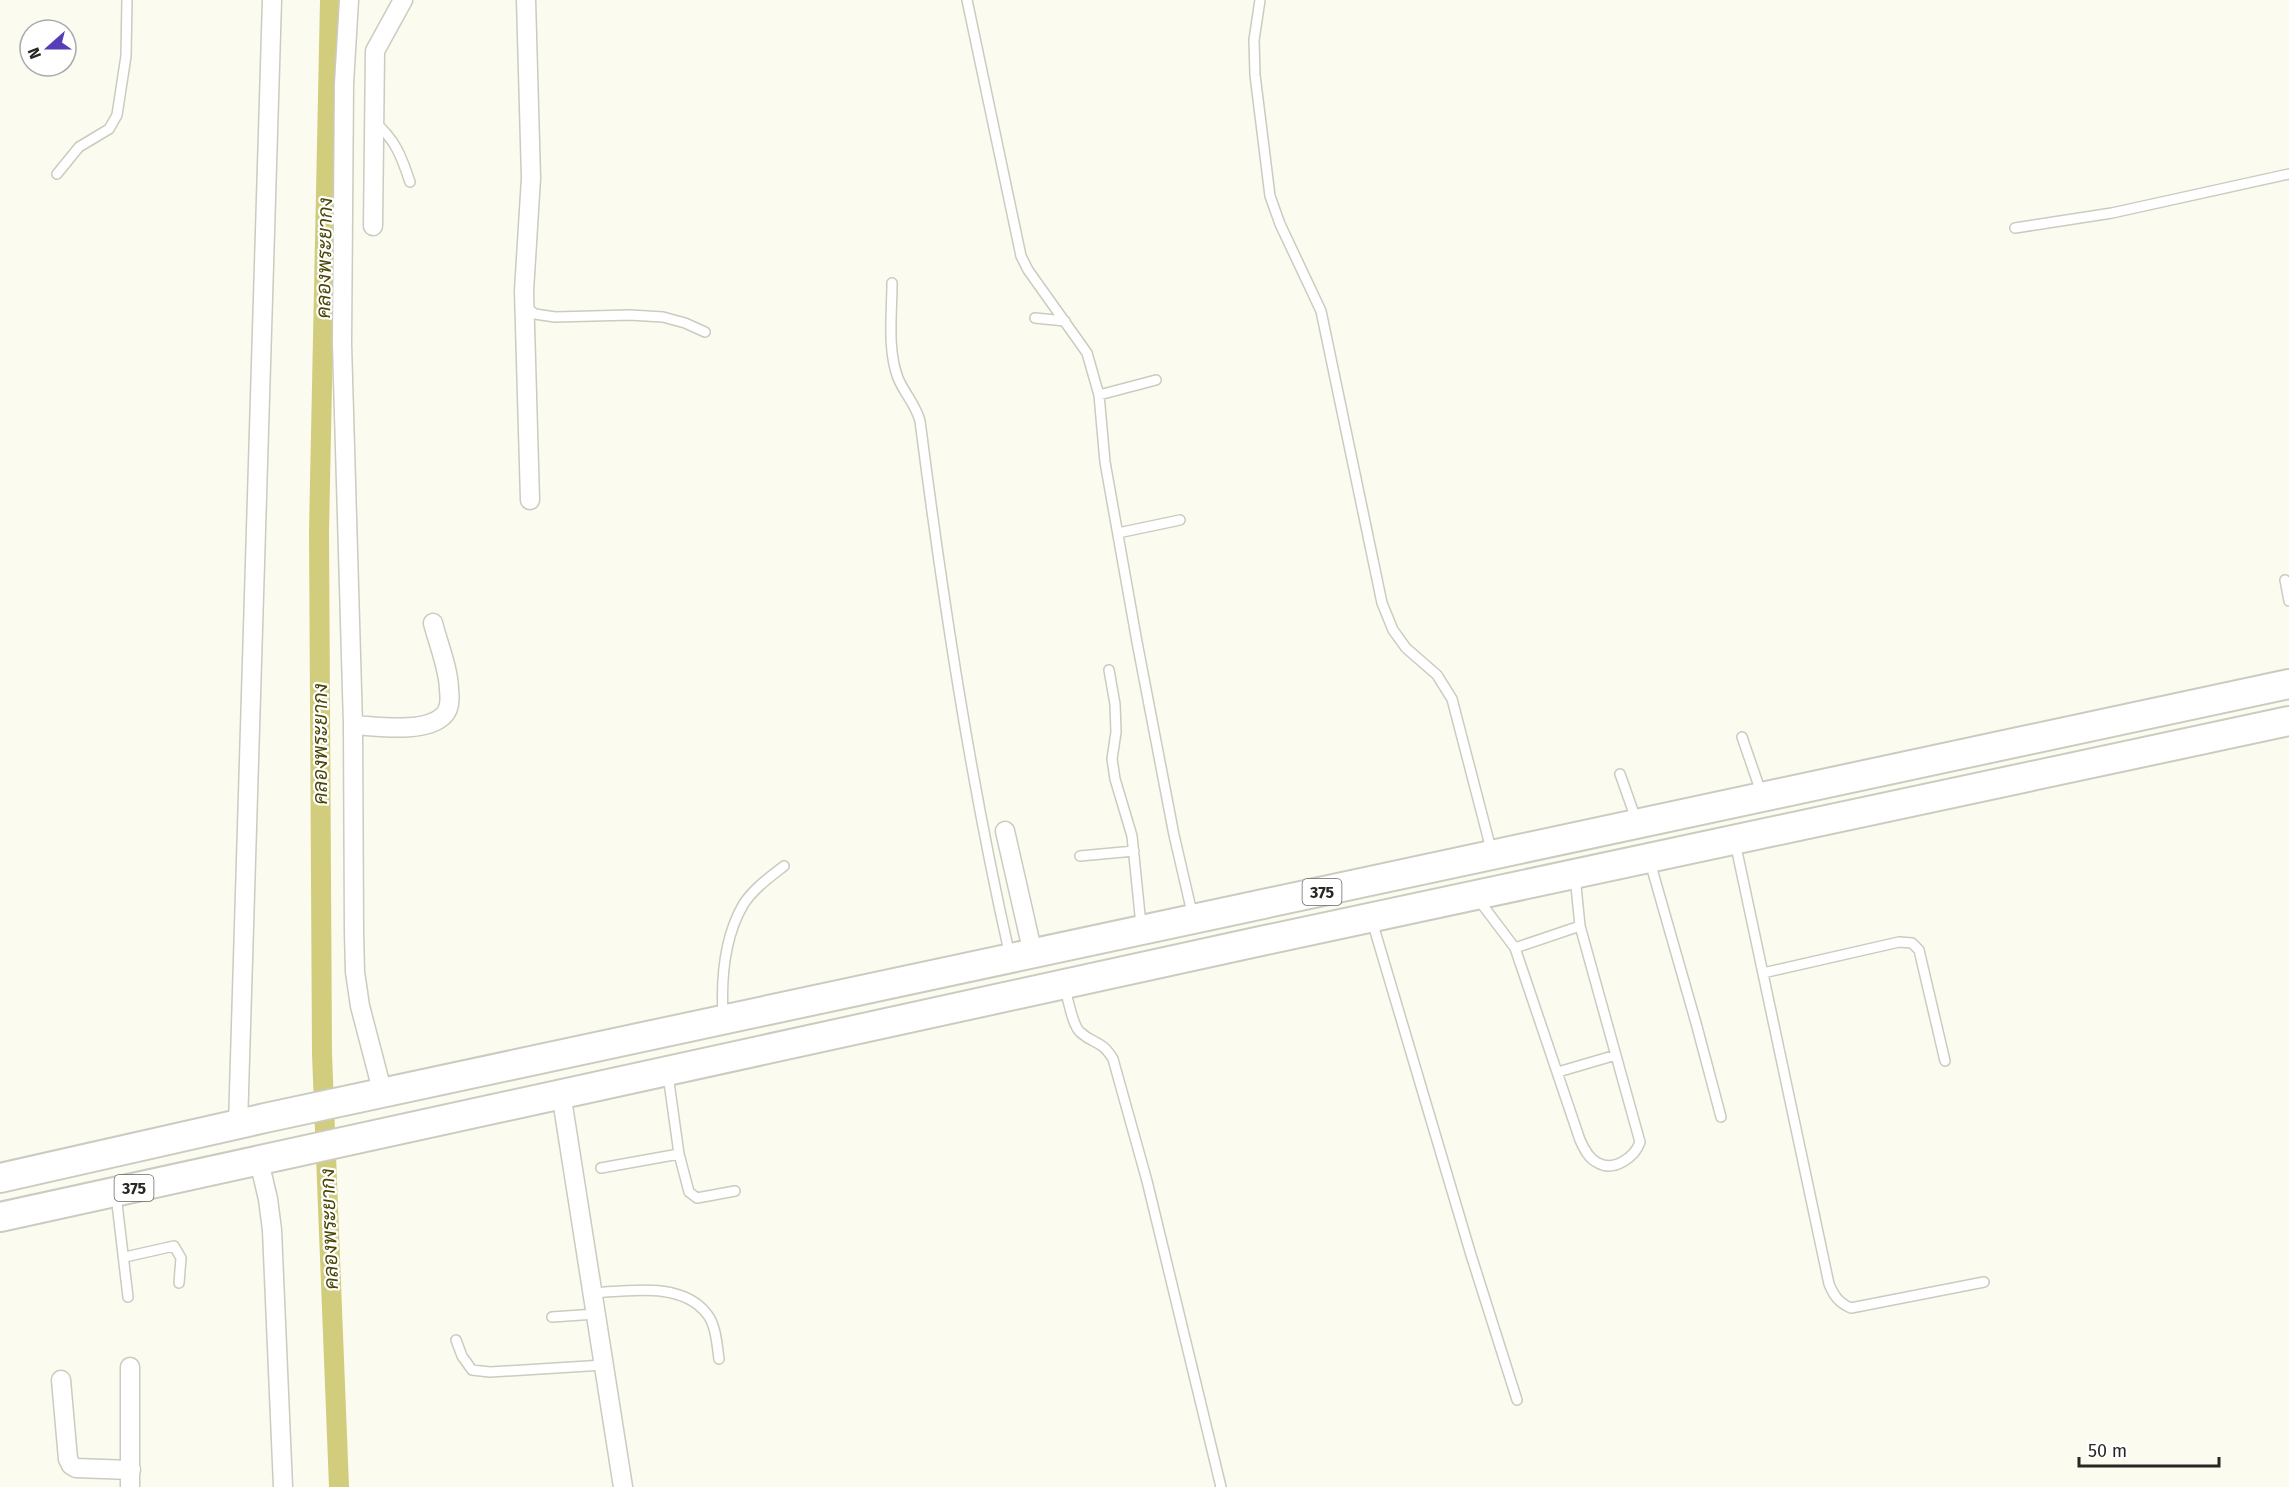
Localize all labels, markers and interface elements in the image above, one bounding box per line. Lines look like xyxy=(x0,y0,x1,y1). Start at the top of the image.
north arrow xyxy=(18,18,78,78)
text: N xyxy=(24,45,45,62)
water label: คลองพระยากง xyxy=(311,197,337,319)
water label: คลองพระยากง xyxy=(308,684,332,804)
road number: 375 xyxy=(1302,879,1342,905)
water label: คลองพระยากง xyxy=(315,1168,343,1290)
road number: 375 xyxy=(114,1175,154,1201)
scale bar xyxy=(2079,1430,2218,1468)
text: 50 m xyxy=(2088,1440,2127,1462)

